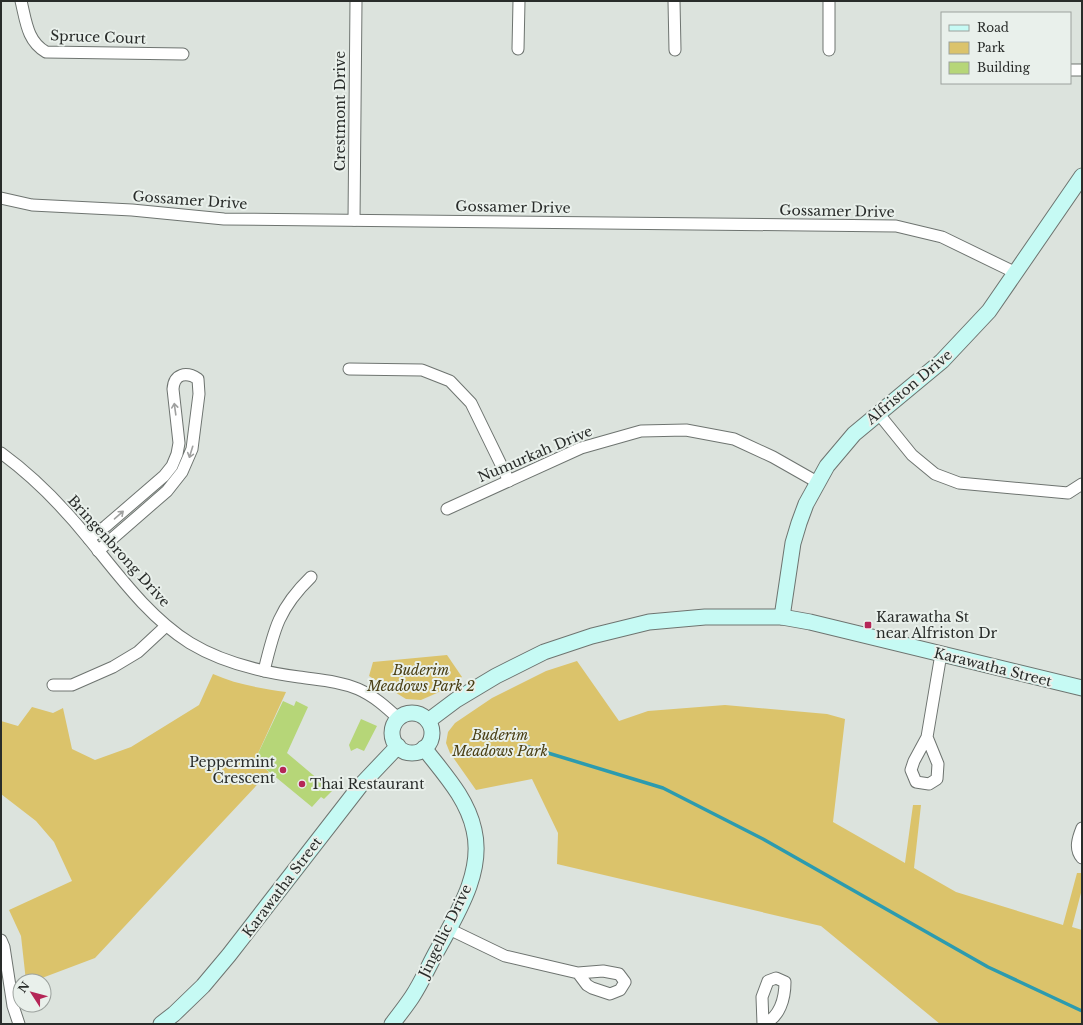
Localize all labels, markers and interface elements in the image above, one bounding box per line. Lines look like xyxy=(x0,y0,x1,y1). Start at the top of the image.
legend xyxy=(941,12,1071,84)
text: Road xyxy=(977,20,1009,35)
street label: Spruce Court xyxy=(50,26,147,48)
text: Park xyxy=(977,40,1005,55)
street label: Crestmont Drive xyxy=(331,51,349,171)
text: Building xyxy=(977,60,1031,75)
street label: Gossamer Drive xyxy=(132,187,248,213)
street label: Gossamer Drive xyxy=(455,197,571,217)
street label: Gossamer Drive xyxy=(779,201,895,221)
street label: Alfriston Drive xyxy=(861,346,956,429)
one-way arrow xyxy=(171,403,179,416)
street label: Numurkah Drive xyxy=(475,422,595,486)
one-way arrow xyxy=(187,446,194,459)
street label: Bringenbrong Drive xyxy=(64,491,174,611)
one-way arrow xyxy=(114,510,125,519)
place label: Karawatha St near Alfriston Dr xyxy=(876,608,998,642)
marker: Karawatha St near Alfriston Dr xyxy=(863,620,873,630)
street label: Karawatha Street xyxy=(932,644,1055,691)
park label: Buderim Meadows Park 2 xyxy=(366,661,475,695)
park label: Buderim Meadows Park xyxy=(451,726,548,760)
place label: Peppermint Crescent xyxy=(189,753,276,787)
marker: Peppermint Crescent xyxy=(278,765,288,775)
place label: Thai Restaurant xyxy=(310,775,425,793)
marker: Thai Restaurant xyxy=(297,779,307,789)
street label: Karawatha Street xyxy=(238,833,326,941)
street label: Jingellic Drive xyxy=(414,881,475,982)
north arrow xyxy=(12,973,52,1013)
text: N xyxy=(15,978,33,995)

